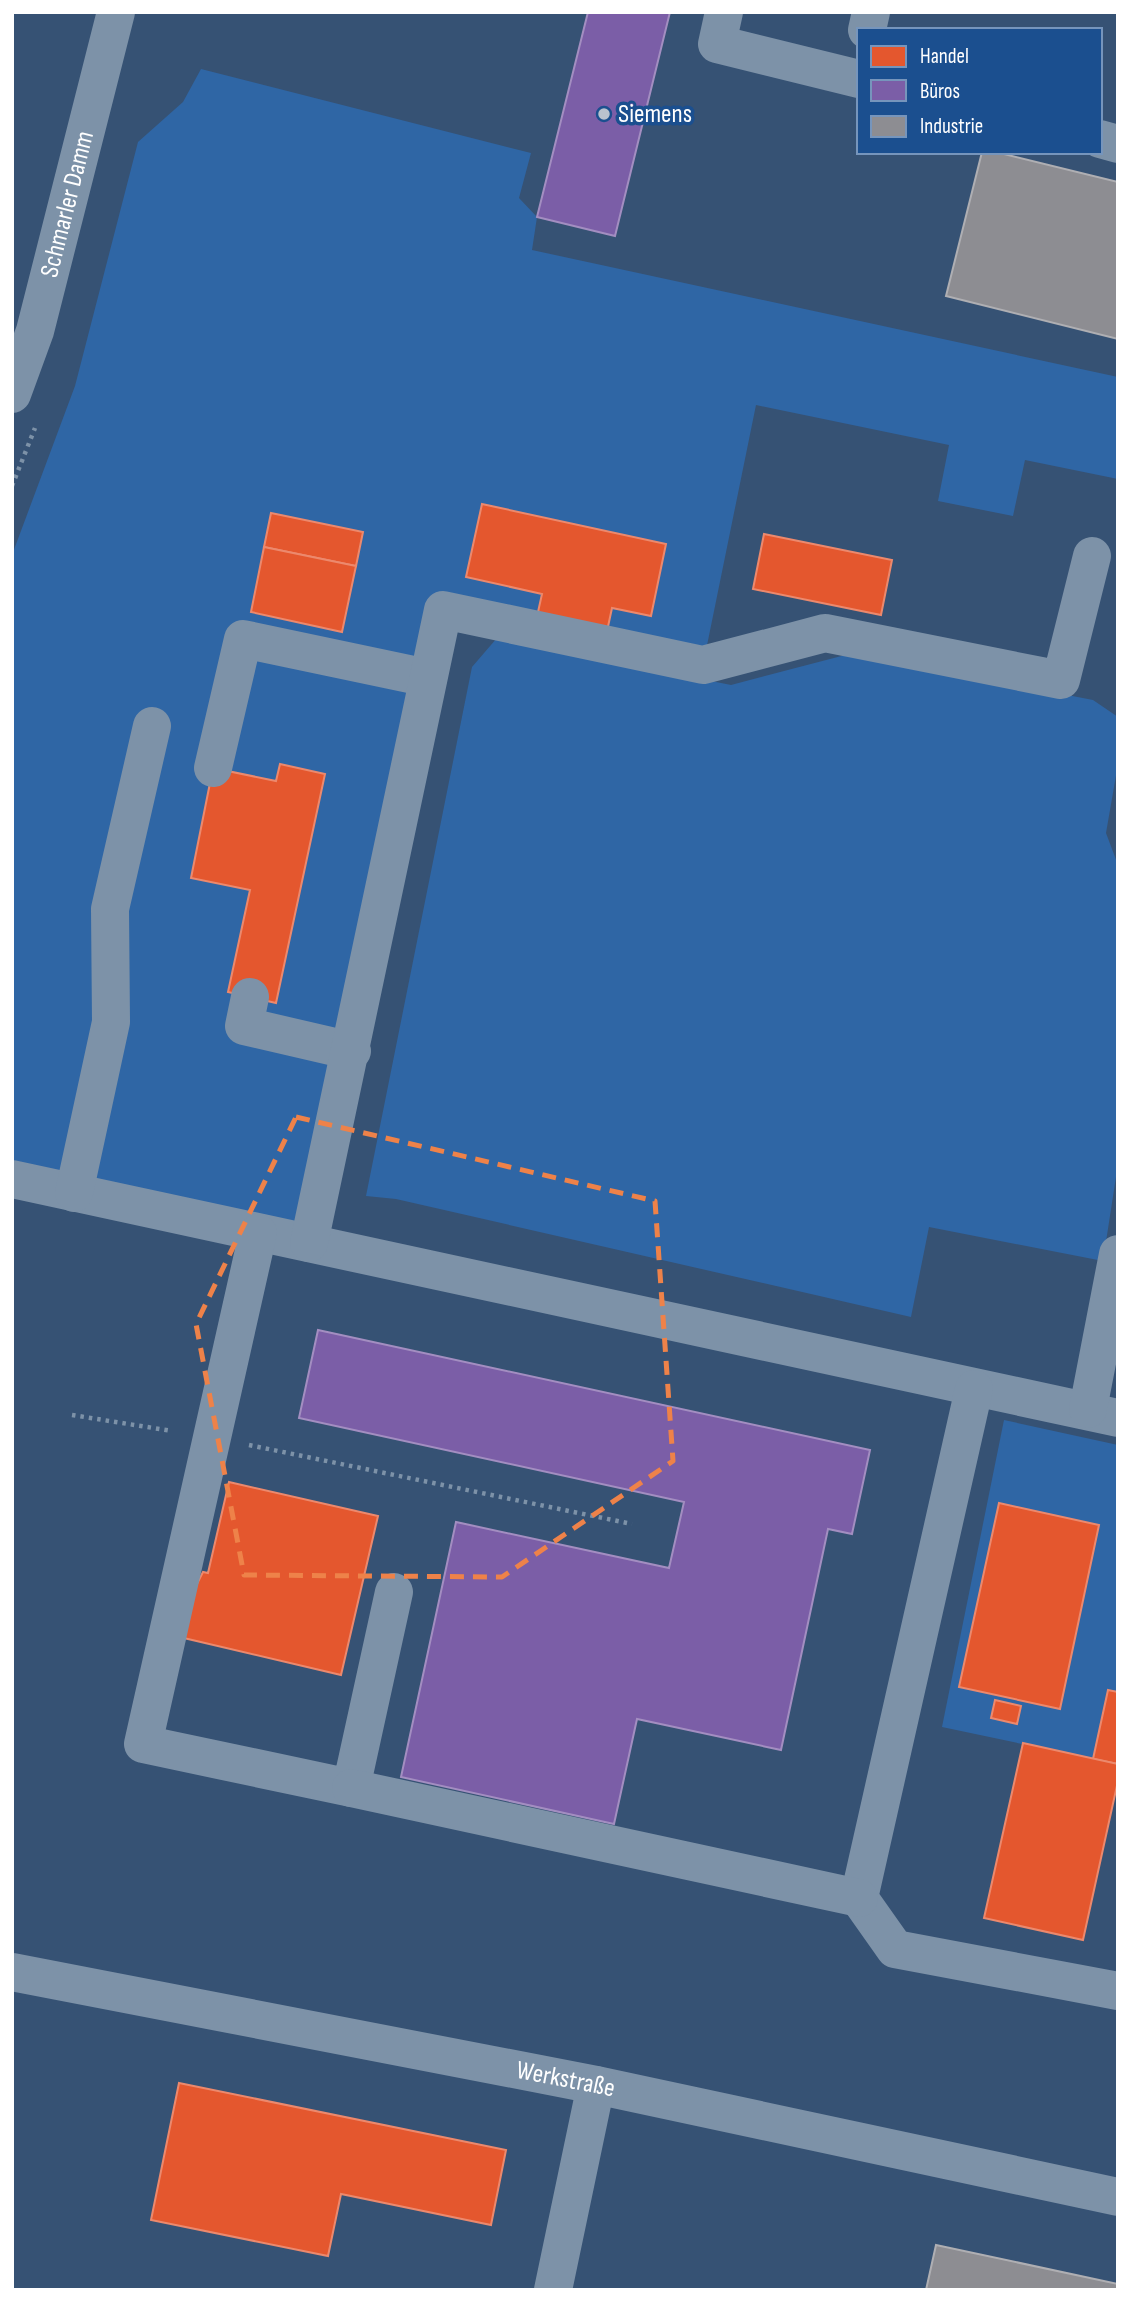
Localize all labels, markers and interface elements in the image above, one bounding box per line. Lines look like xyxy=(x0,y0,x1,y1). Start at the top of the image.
legend xyxy=(857,28,1102,154)
text: Handel xyxy=(920,44,969,69)
text: Büros xyxy=(920,79,960,104)
place label: Siemens xyxy=(618,99,692,130)
marker: Siemens xyxy=(596,106,612,122)
text: Industrie xyxy=(920,114,983,139)
street label: Schmarler Damm xyxy=(34,128,101,281)
street label: Werkstraße xyxy=(514,2054,618,2104)

